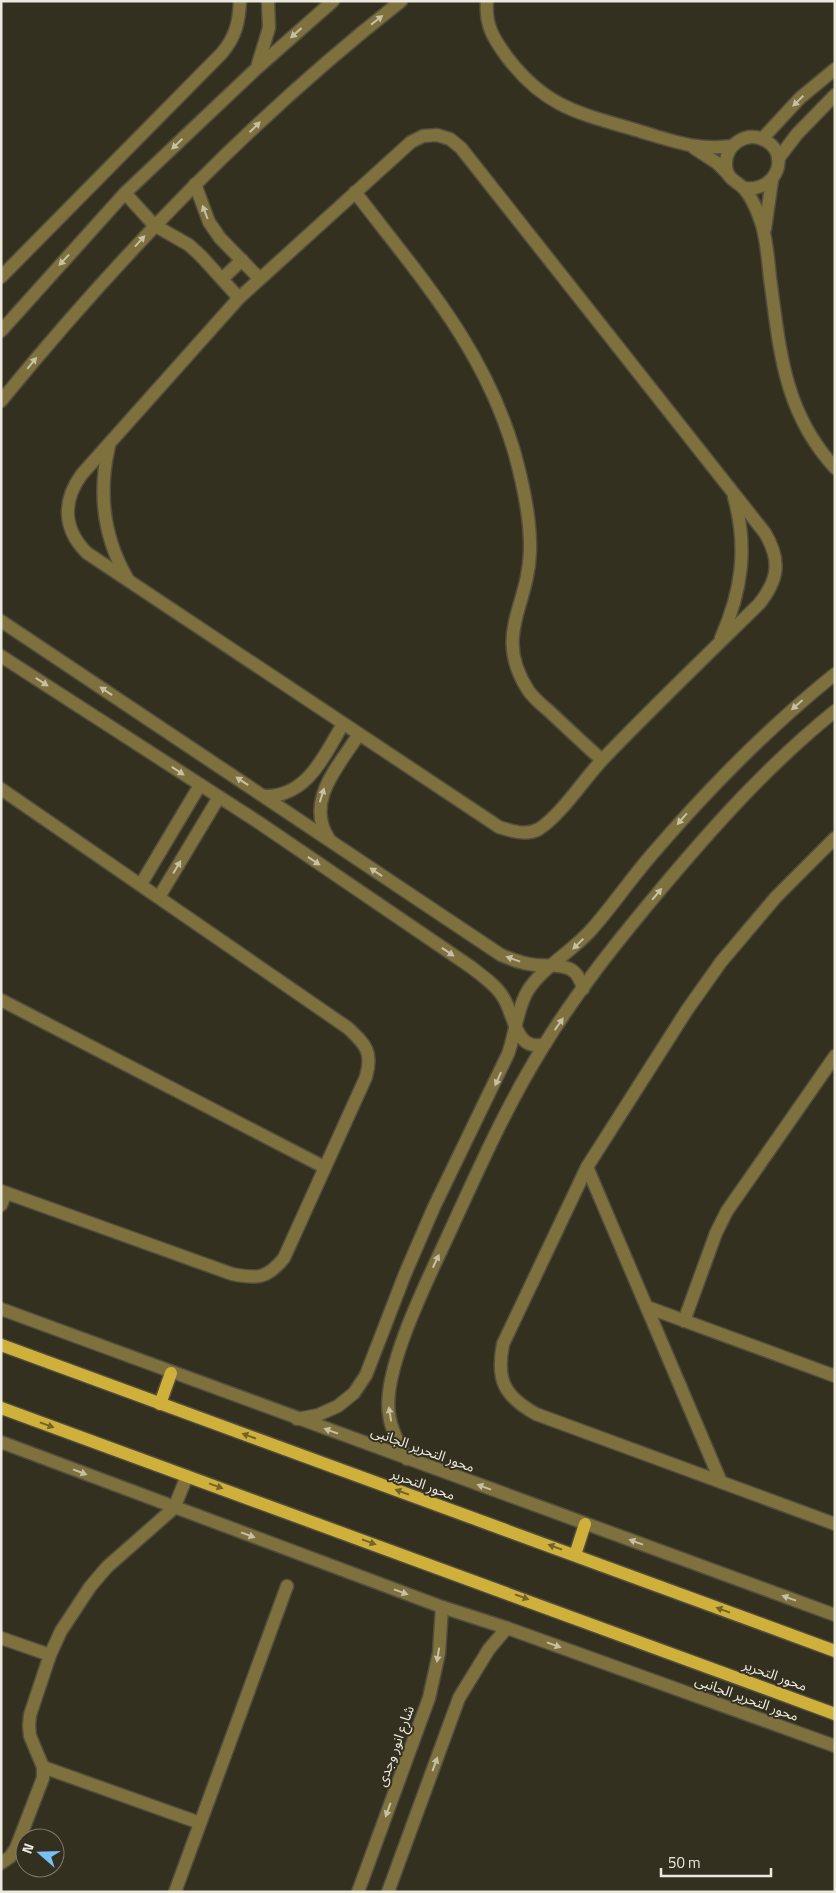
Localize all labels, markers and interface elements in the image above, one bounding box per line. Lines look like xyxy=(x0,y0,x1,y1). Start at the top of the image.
one-way arrow xyxy=(370,14,383,25)
one-way arrow xyxy=(290,27,302,39)
one-way arrow xyxy=(792,94,804,106)
one-way arrow xyxy=(249,121,261,133)
one-way arrow xyxy=(171,138,183,150)
one-way arrow xyxy=(201,204,209,219)
one-way arrow xyxy=(134,234,145,247)
one-way arrow xyxy=(58,254,70,266)
one-way arrow xyxy=(27,357,38,370)
one-way arrow xyxy=(35,678,49,687)
one-way arrow xyxy=(100,686,113,695)
one-way arrow xyxy=(791,699,803,710)
one-way arrow xyxy=(172,766,185,776)
one-way arrow xyxy=(235,776,248,785)
one-way arrow xyxy=(319,788,327,803)
one-way arrow xyxy=(676,813,688,825)
one-way arrow xyxy=(307,856,321,865)
one-way arrow xyxy=(172,861,182,874)
one-way arrow xyxy=(370,867,383,876)
one-way arrow xyxy=(651,888,662,900)
one-way arrow xyxy=(572,938,584,950)
one-way arrow xyxy=(442,947,455,957)
one-way arrow xyxy=(505,955,520,963)
one-way arrow xyxy=(554,1017,564,1030)
one-way arrow xyxy=(493,1072,501,1086)
one-way arrow xyxy=(432,1254,440,1268)
one-way arrow xyxy=(385,1406,393,1422)
street label: محور التحرير الجانبى xyxy=(368,1420,478,1477)
one-way arrow xyxy=(40,1421,55,1429)
one-way arrow xyxy=(323,1427,338,1435)
one-way arrow xyxy=(241,1432,256,1440)
street label: محور التحرير xyxy=(387,1462,458,1505)
one-way arrow xyxy=(72,1469,87,1476)
one-way arrow xyxy=(209,1482,224,1490)
one-way arrow xyxy=(476,1483,491,1490)
one-way arrow xyxy=(394,1488,409,1496)
one-way arrow xyxy=(241,1531,256,1539)
one-way arrow xyxy=(362,1538,377,1546)
one-way arrow xyxy=(629,1538,644,1545)
one-way arrow xyxy=(547,1543,562,1550)
one-way arrow xyxy=(393,1588,408,1596)
one-way arrow xyxy=(514,1594,529,1601)
one-way arrow xyxy=(781,1594,796,1602)
one-way arrow xyxy=(716,1606,731,1613)
one-way arrow xyxy=(547,1641,562,1649)
one-way arrow xyxy=(434,1648,442,1664)
street label: محور التحرير xyxy=(739,1653,810,1696)
street label: محور التحرير الجانبى xyxy=(692,1669,802,1726)
street label: شارع انور وجدى xyxy=(370,1702,420,1790)
one-way arrow xyxy=(432,1756,439,1771)
one-way arrow xyxy=(384,1802,391,1817)
north arrow xyxy=(15,1828,65,1878)
text: N xyxy=(16,1840,39,1857)
scale bar xyxy=(661,1846,771,1878)
text: 50 m xyxy=(668,1851,701,1874)

